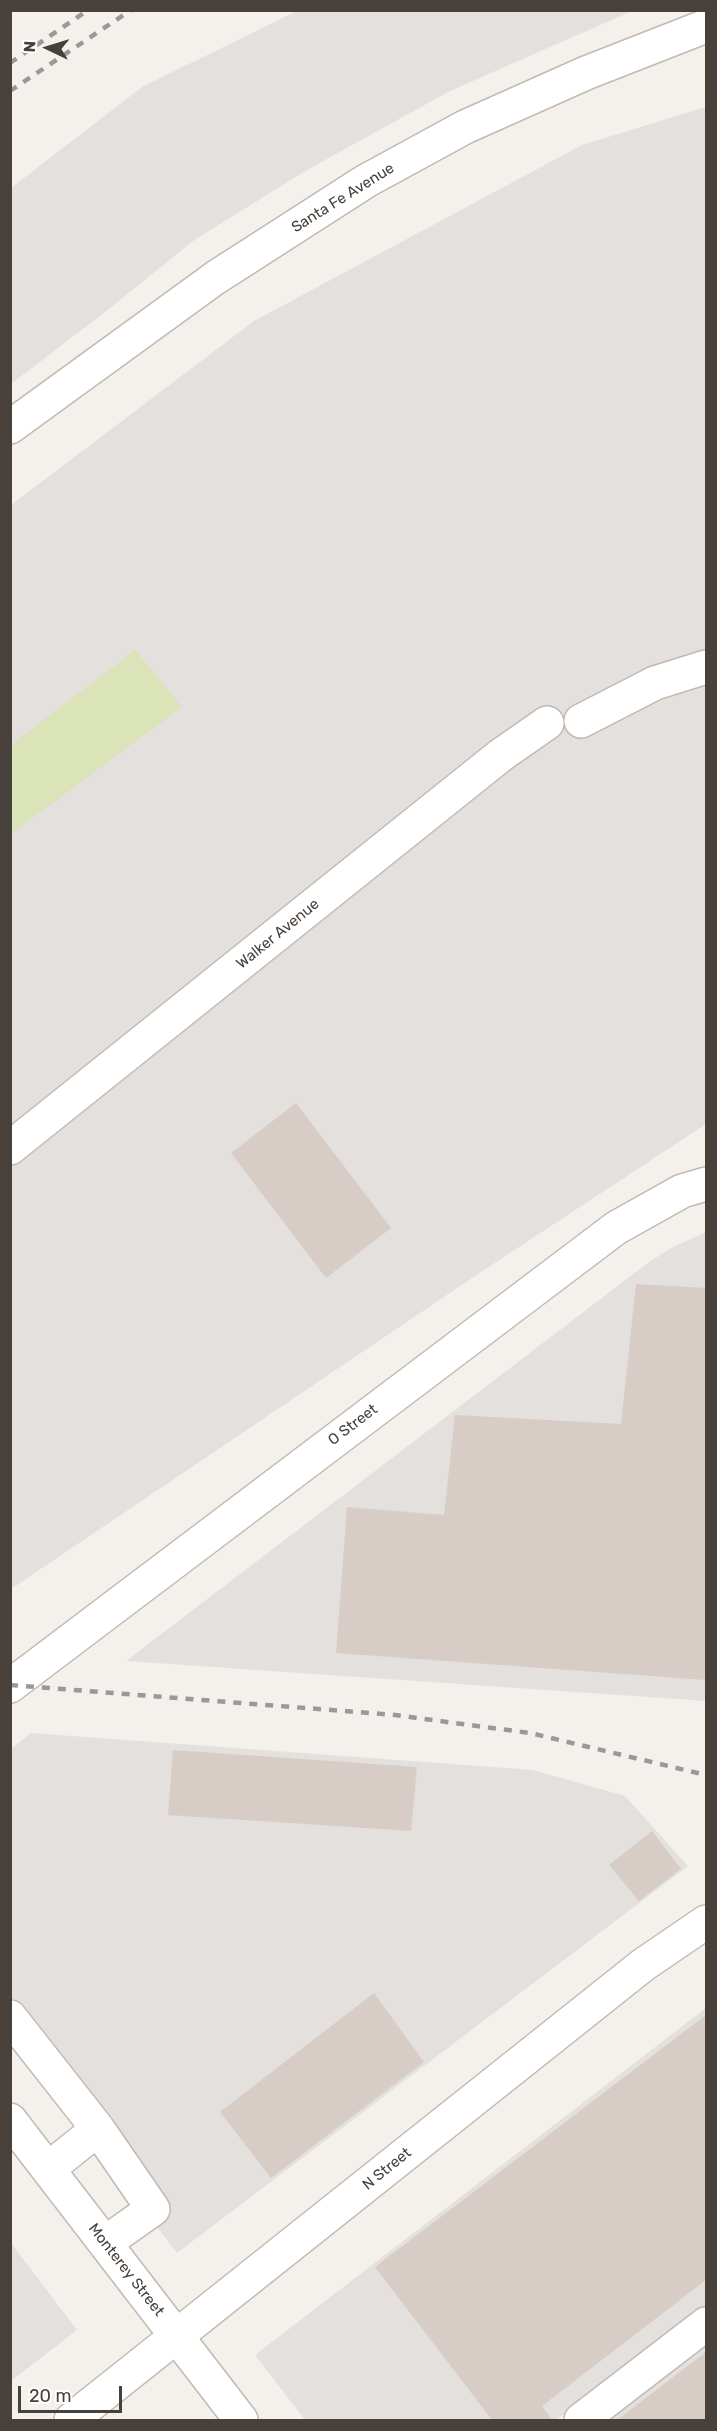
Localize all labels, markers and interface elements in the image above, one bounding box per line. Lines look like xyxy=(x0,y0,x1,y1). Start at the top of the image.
north arrow xyxy=(18,18,78,78)
text: N xyxy=(20,40,39,53)
street label: Santa Fe Avenue xyxy=(288,159,398,237)
street label: Walker Avenue xyxy=(233,895,323,973)
street label: O Street xyxy=(325,1401,381,1449)
street label: N Street xyxy=(359,2144,415,2194)
street label: Monterey Street xyxy=(84,2220,168,2320)
scale bar xyxy=(21,2374,124,2412)
text: 20 m xyxy=(29,2385,71,2407)

